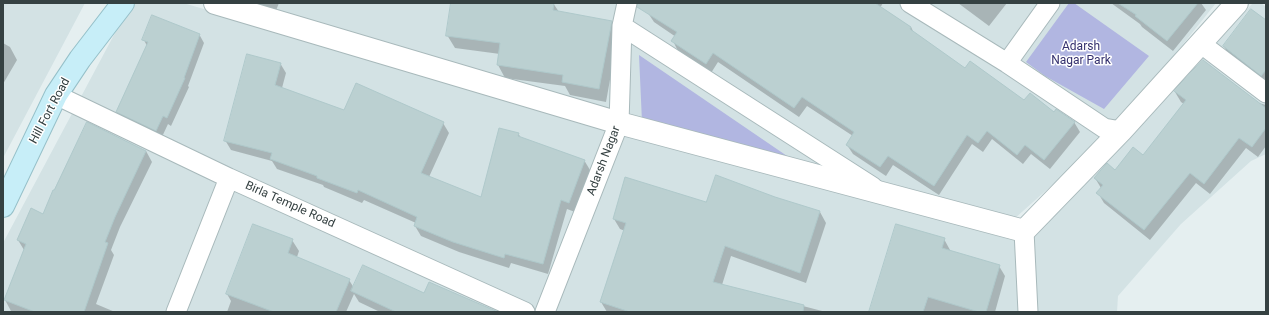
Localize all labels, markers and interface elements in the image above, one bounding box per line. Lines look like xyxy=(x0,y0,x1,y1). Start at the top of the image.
park label: Adarsh Nagar Park xyxy=(1051,40,1111,68)
street label: Hill Fort Road xyxy=(27,76,73,146)
street label: Adarsh Nagar xyxy=(584,124,624,198)
street label: Birla Temple Road xyxy=(243,179,337,231)

